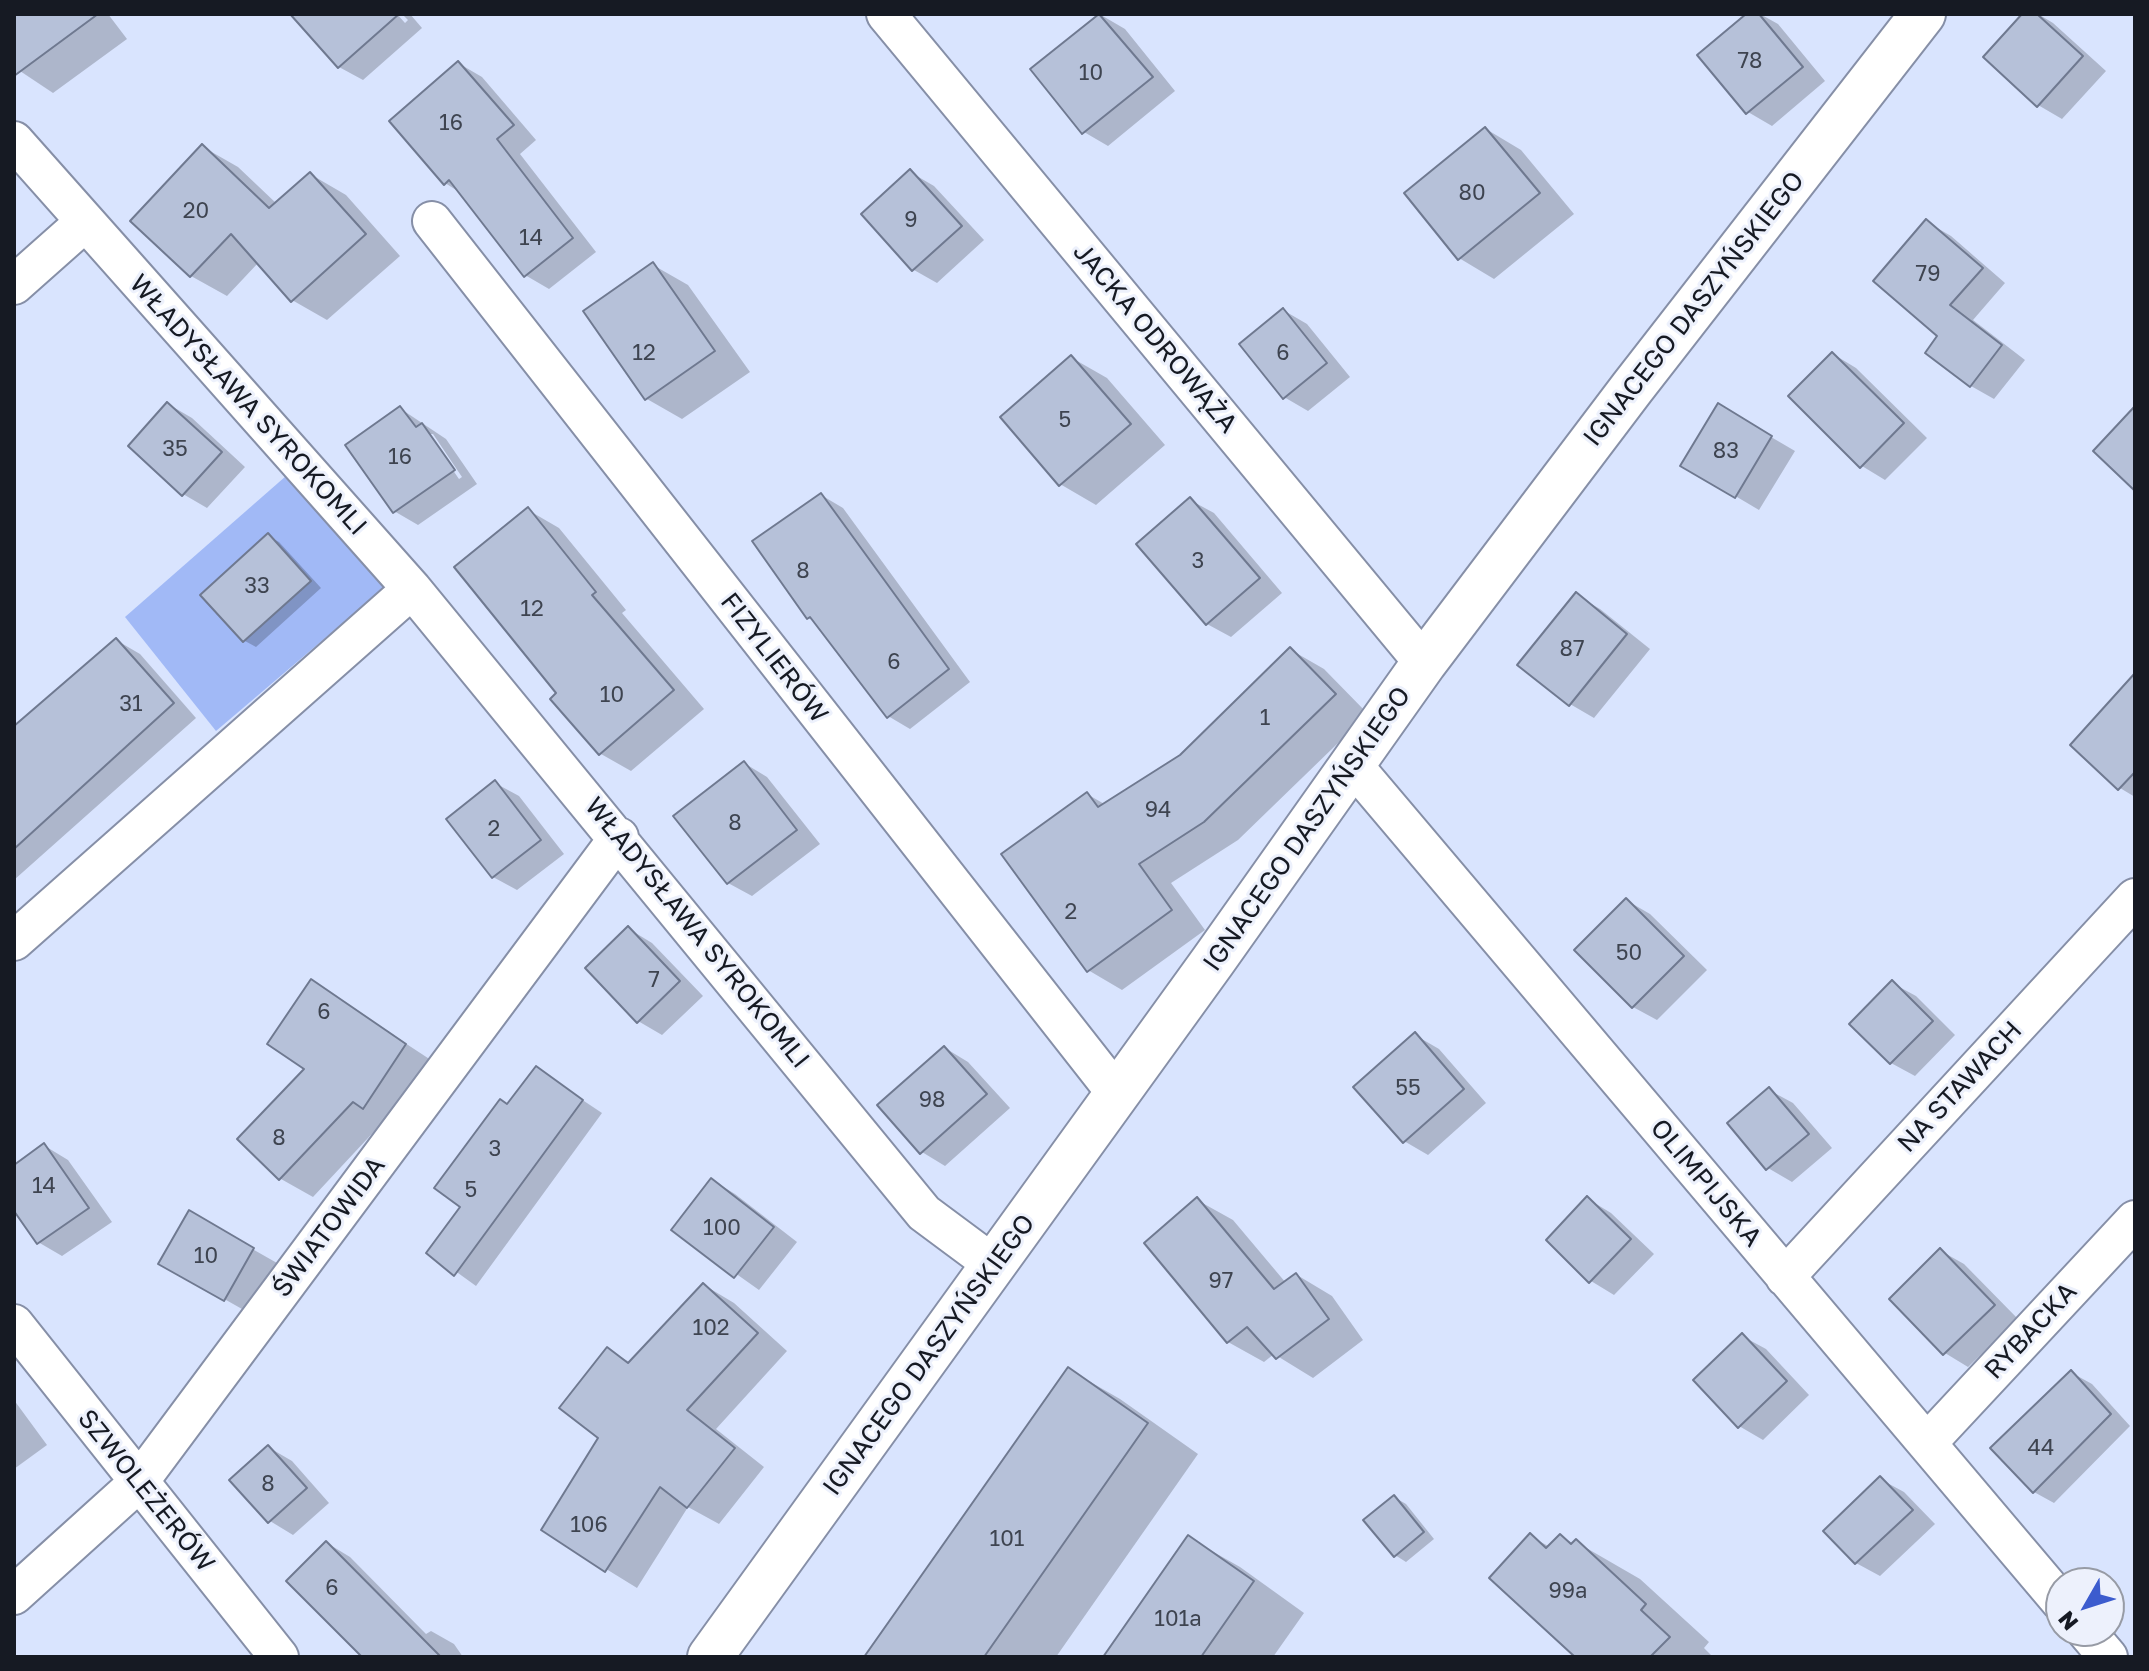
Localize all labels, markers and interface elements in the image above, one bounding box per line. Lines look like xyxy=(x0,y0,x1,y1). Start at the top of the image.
house number: 78 xyxy=(1737,48,1763,74)
house number: 10 xyxy=(1079,60,1103,86)
house number: 16 xyxy=(439,110,463,136)
street label: IGNACEGO DASZYŃSKIEGO xyxy=(1577,165,1811,453)
house number: 80 xyxy=(1458,180,1486,206)
house number: 20 xyxy=(183,198,209,224)
house number: 9 xyxy=(904,207,918,233)
house number: 14 xyxy=(519,225,543,251)
street label: JACKA ODROWĄŻA xyxy=(1066,237,1244,439)
house number: 79 xyxy=(1916,261,1940,287)
street label: WŁADYSŁAWA SYROKOMLI xyxy=(123,268,373,542)
house number: 12 xyxy=(632,340,656,366)
house number: 6 xyxy=(1276,340,1290,366)
house number: 5 xyxy=(1059,407,1071,433)
house number: 35 xyxy=(162,436,188,462)
house number: 83 xyxy=(1713,438,1739,464)
house number: 16 xyxy=(388,444,412,470)
house number: 3 xyxy=(1192,548,1204,574)
house number: 8 xyxy=(796,558,810,584)
house number: 33 xyxy=(244,573,270,599)
street label: FIZYLIERÓW xyxy=(714,587,834,729)
house number: 12 xyxy=(520,596,544,622)
house number: 87 xyxy=(1559,636,1585,662)
house number: 6 xyxy=(887,649,901,675)
street label: IGNACEGO DASZYŃSKIEGO xyxy=(1197,681,1417,977)
house number: 10 xyxy=(600,682,624,708)
house number: 31 xyxy=(119,691,143,717)
house number: 1 xyxy=(1260,705,1270,731)
street label: WŁADYSŁAWA SYROKOMLI xyxy=(578,791,816,1075)
house number: 94 xyxy=(1145,797,1171,823)
house number: 8 xyxy=(728,810,742,836)
house number: 2 xyxy=(488,816,500,842)
house number: 2 xyxy=(1065,899,1077,925)
house number: 50 xyxy=(1616,940,1642,966)
house number: 7 xyxy=(648,967,660,993)
house number: 6 xyxy=(317,999,331,1025)
street label: NA STAWACH xyxy=(1891,1015,2029,1159)
house number: 55 xyxy=(1395,1075,1421,1101)
house number: 98 xyxy=(919,1087,945,1113)
street label: OLIMPIJSKA xyxy=(1644,1113,1768,1253)
house number: 8 xyxy=(272,1125,286,1151)
house number: 3 xyxy=(489,1136,501,1162)
street label: ŚWIATOWIDA xyxy=(266,1151,392,1303)
house number: 14 xyxy=(32,1173,56,1199)
house number: 5 xyxy=(465,1177,477,1203)
street label: IGNACEGO DASZYŃSKIEGO xyxy=(816,1208,1042,1502)
house number: 100 xyxy=(703,1215,741,1241)
house number: 10 xyxy=(194,1243,218,1269)
house number: 97 xyxy=(1209,1268,1233,1294)
street label: RYBACKA xyxy=(1978,1276,2084,1386)
house number: 102 xyxy=(692,1315,730,1341)
street label: SZWOLEŻERÓW xyxy=(71,1404,221,1578)
house number: 44 xyxy=(2028,1435,2054,1461)
house number: 8 xyxy=(261,1471,275,1497)
house number: 106 xyxy=(570,1512,608,1538)
house number: 101 xyxy=(990,1526,1024,1552)
north arrow xyxy=(2045,1567,2125,1647)
house number: 6 xyxy=(325,1575,339,1601)
house number: 99a xyxy=(1548,1578,1588,1604)
house number: 101a xyxy=(1154,1606,1202,1632)
text: N xyxy=(2052,1606,2083,1636)

